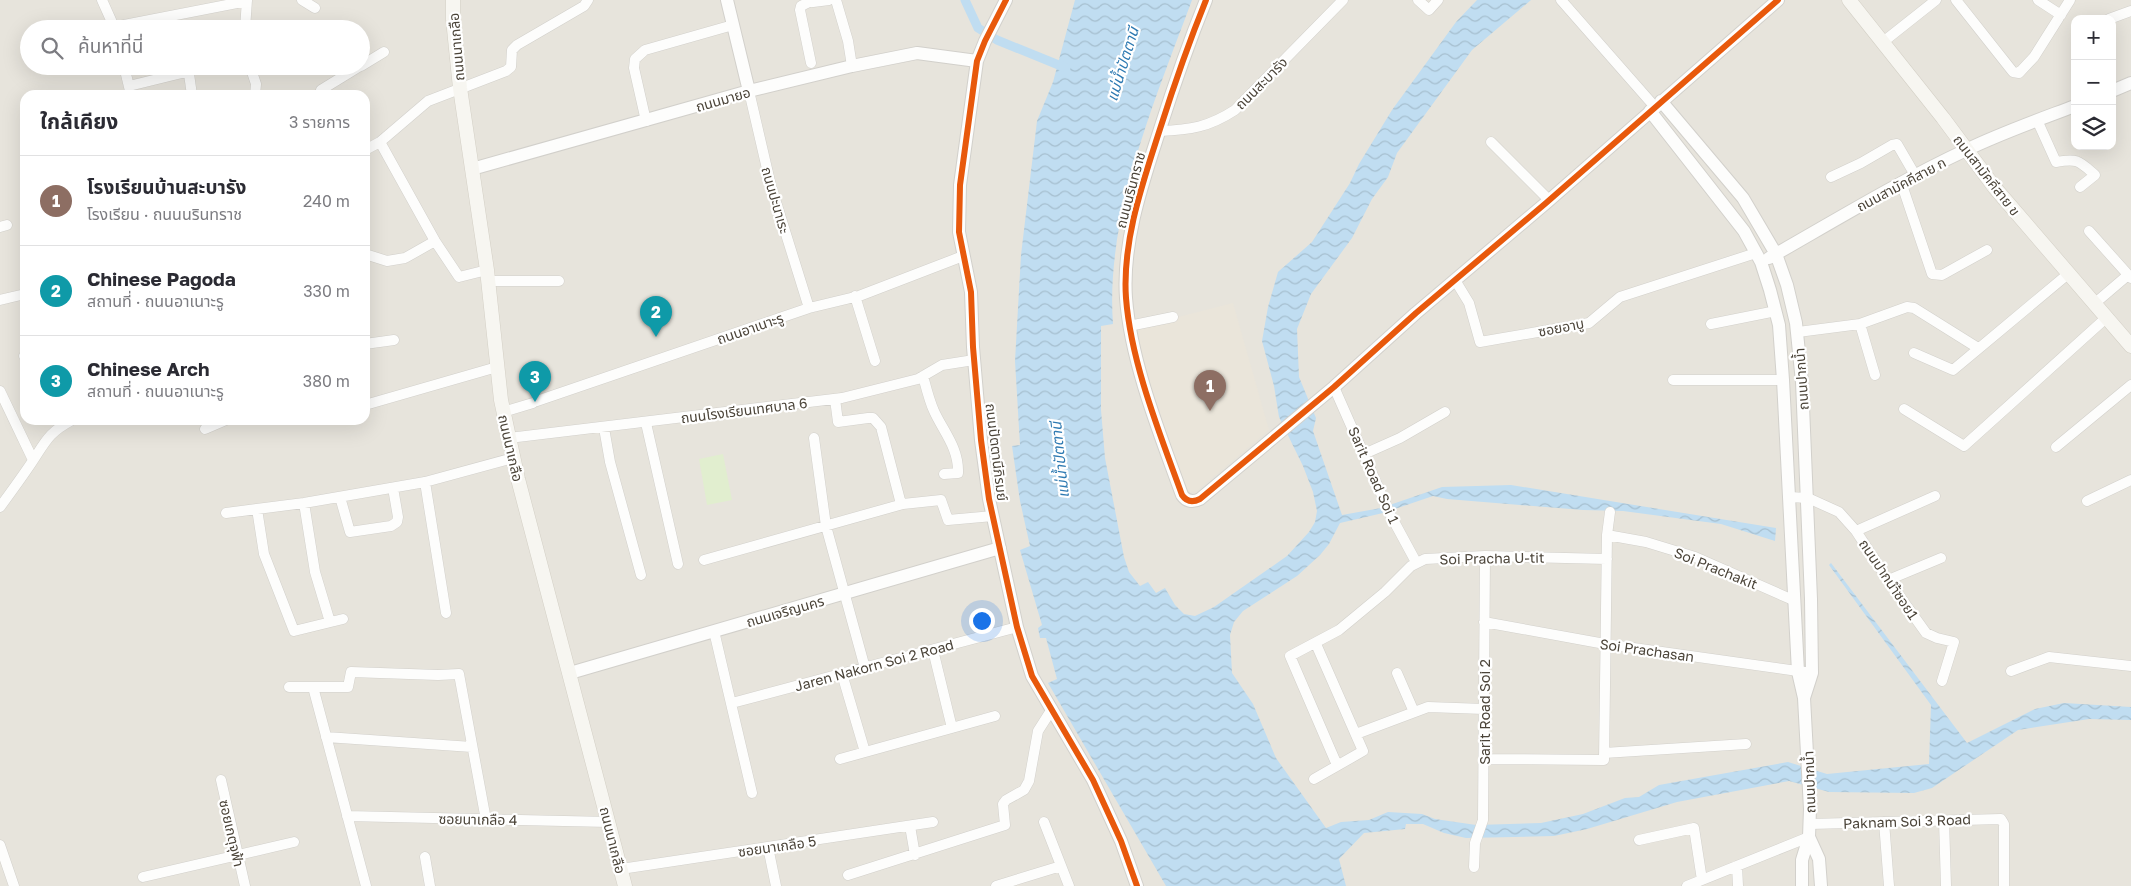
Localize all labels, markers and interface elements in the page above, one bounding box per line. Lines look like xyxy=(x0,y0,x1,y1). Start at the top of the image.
street label: ถนนนาเกลือ xyxy=(445,12,467,82)
map controls xyxy=(2071,15,2116,150)
button: + xyxy=(2071,15,2116,60)
search box xyxy=(20,20,370,75)
water label: แม่น้ำปัตตานี xyxy=(1101,23,1142,103)
icon: search xyxy=(38,34,66,62)
text: ค้นหาที่นี่ xyxy=(78,34,143,57)
street label: ถนนสะบารัง xyxy=(1231,53,1291,113)
button: − xyxy=(2071,60,2116,105)
street label: ถนนมายอ xyxy=(694,83,752,115)
button: layers xyxy=(2071,105,2116,150)
text: ใกล้เคียง xyxy=(40,108,118,134)
text: 3 รายการ xyxy=(289,112,350,132)
street label: ถนนสามัคคีสาย ข xyxy=(1950,131,2024,219)
street label: ถนนนรินทราช xyxy=(1112,150,1148,230)
street label: ถนนสามัคคีสาย ก xyxy=(1853,153,1949,215)
street label: ถนนปะนาเระ xyxy=(758,165,794,236)
text: โรงเรียนบ้านสะบารัง xyxy=(87,175,246,198)
text: 1 xyxy=(52,191,60,211)
text: 240 m xyxy=(303,191,350,211)
text: โรงเรียน · ถนนนรินทราช xyxy=(87,204,242,224)
text: Chinese Pagoda xyxy=(87,267,236,290)
text: 2 xyxy=(51,281,61,301)
text: 330 m xyxy=(303,281,350,301)
text: สถานที่ · ถนนอาเนาะรู xyxy=(87,291,224,311)
pin: 2 xyxy=(640,296,672,337)
street label: ถนนอาเนาะรู xyxy=(715,309,786,348)
street label: ซอยอาบู xyxy=(1537,314,1586,341)
street label: ถนนปากน้ำ xyxy=(1789,347,1812,411)
text: Chinese Arch xyxy=(87,357,210,380)
pin: 3 xyxy=(519,361,551,402)
pin: 1 xyxy=(1194,370,1226,411)
text: 3 xyxy=(51,371,61,391)
text: 380 m xyxy=(303,371,350,391)
text: สถานที่ · ถนนอาเนาะรู xyxy=(87,381,224,401)
street label: ถนนโรงเรียนเทศบาล 6 xyxy=(680,394,808,426)
street label: ถนนปัตตานีภิรมย์ xyxy=(983,402,1011,502)
street label: ถนนนาเกลือ xyxy=(495,413,527,483)
water label: แม่น้ำปัตตานี xyxy=(1045,419,1072,499)
street label: Sarit Road Soi 1 xyxy=(1345,424,1403,526)
street label: ถนนปากนำ้ซอย1 xyxy=(1856,536,1922,623)
street label: Soi Prachakit xyxy=(1672,544,1760,592)
street label: Soi Pracha U-tit xyxy=(1439,549,1545,567)
street label: ถนนเจริญนคร xyxy=(744,592,826,630)
your location xyxy=(969,608,995,634)
street label: Soi Prachasan xyxy=(1599,635,1695,665)
street label: Jaren Nakorn Soi 2 Road xyxy=(793,636,955,694)
street label: Sarit Road Soi 2 xyxy=(1476,659,1493,765)
street label: ถนนปากน้ำ xyxy=(1798,751,1819,814)
street label: ซอยเกตุจุฟ้า xyxy=(215,798,248,868)
street label: ถนนนาเกลือ xyxy=(596,805,630,875)
street label: ซอยนาเกลือ 4 xyxy=(438,810,518,828)
street label: Paknam Soi 3 Road xyxy=(1843,810,1971,832)
street label: ซอยนาเกลือ 5 xyxy=(737,832,817,860)

